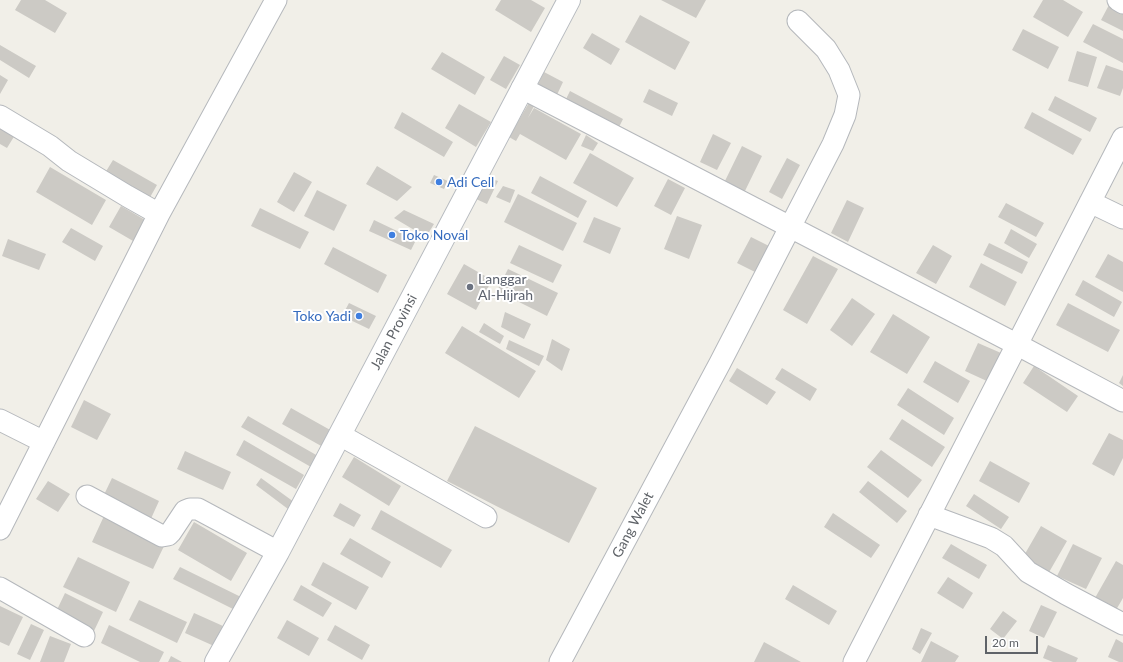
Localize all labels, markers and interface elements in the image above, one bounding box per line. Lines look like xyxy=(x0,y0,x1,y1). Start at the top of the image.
place label: Adi Cell xyxy=(447,174,494,190)
marker: Adi Cell xyxy=(434,177,444,187)
place label: Toko Noval xyxy=(400,227,468,243)
marker: Toko Noval xyxy=(387,230,397,240)
place label: Langgar Al-Hijrah xyxy=(478,271,533,304)
marker: Langgar Al-Hijrah xyxy=(465,282,475,292)
street label: Jalan Provinsi xyxy=(367,291,421,373)
place label: Toko Yadi xyxy=(293,308,351,324)
marker: Toko Yadi xyxy=(354,311,364,321)
street label: Gang Walet xyxy=(609,489,657,561)
scale bar xyxy=(987,628,1040,654)
text: 20 m xyxy=(992,635,1019,650)

